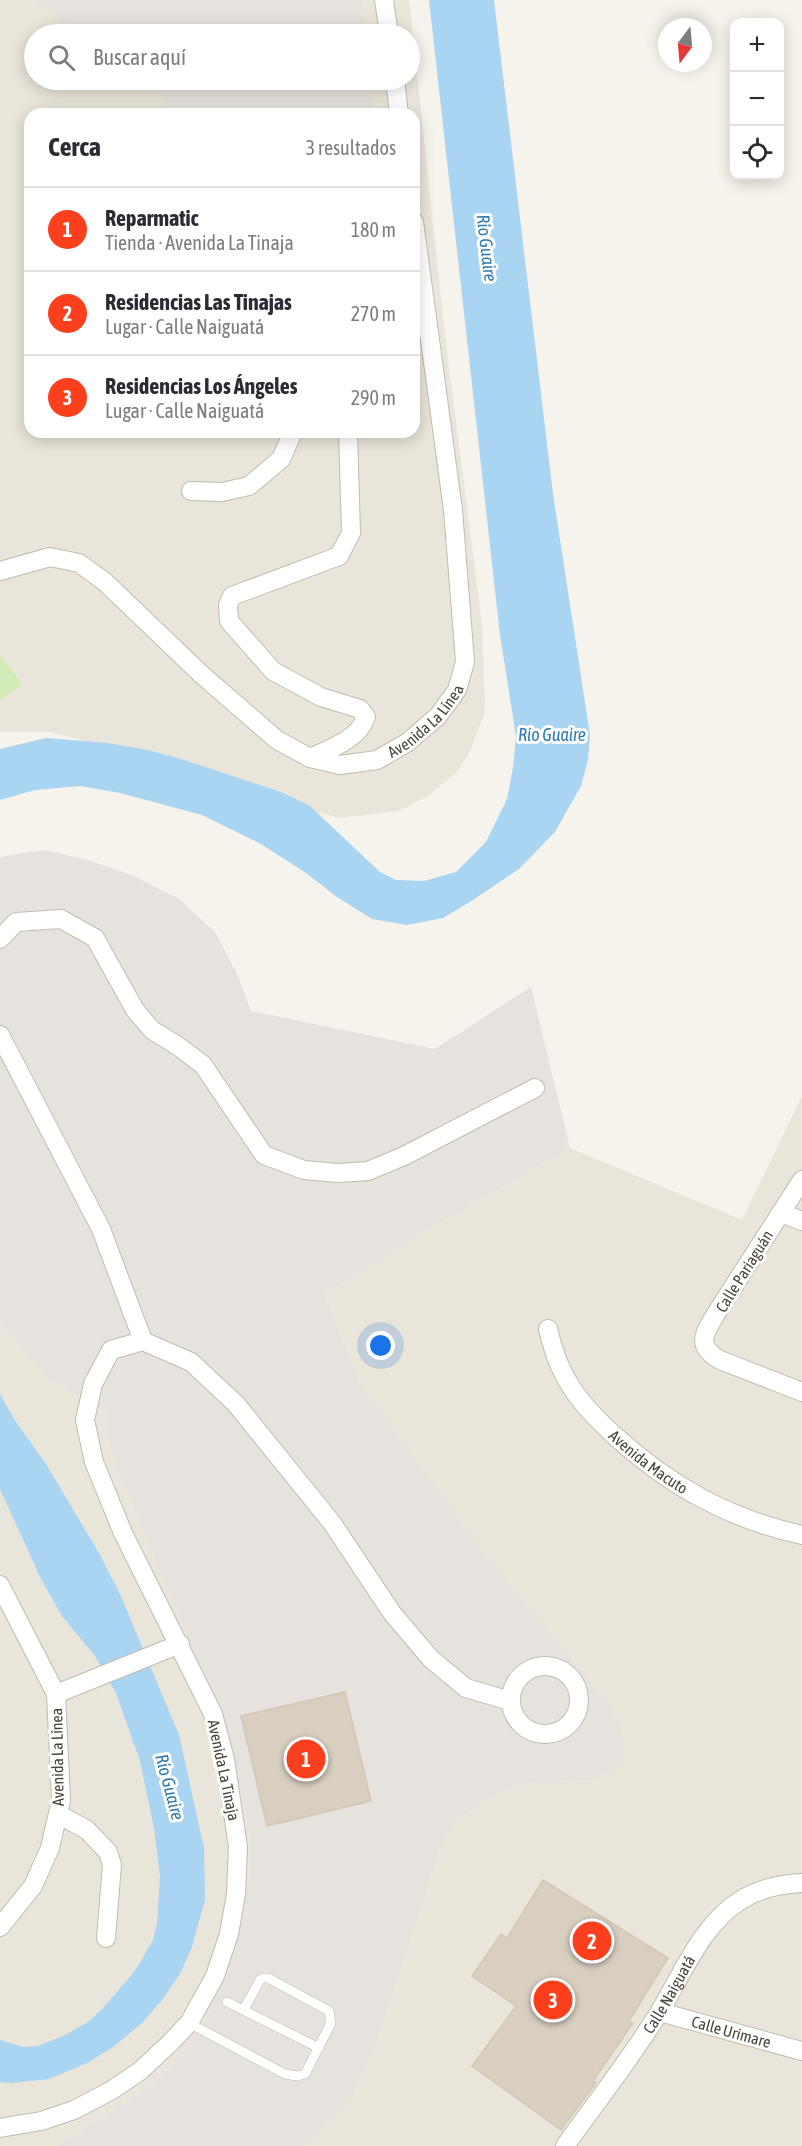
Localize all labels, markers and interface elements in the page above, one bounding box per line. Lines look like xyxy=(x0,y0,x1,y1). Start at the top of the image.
north arrow xyxy=(658,18,712,72)
map controls xyxy=(730,18,784,180)
button: + xyxy=(730,18,784,72)
search box xyxy=(24,24,420,90)
icon: search xyxy=(45,41,78,74)
text: Buscar aquí xyxy=(93,44,186,70)
button: − xyxy=(730,72,784,126)
button: locate xyxy=(730,126,784,180)
text: Cerca xyxy=(48,132,101,162)
text: 3 resultados xyxy=(306,136,396,159)
text: Reparmatic xyxy=(105,205,199,231)
water label: Río Guaire xyxy=(472,213,502,283)
text: 1 xyxy=(63,218,72,241)
text: 180 m xyxy=(351,218,396,241)
text: Tienda · Avenida La Tinaja xyxy=(105,231,294,254)
text: Residencias Las Tinajas xyxy=(105,289,292,315)
text: 2 xyxy=(63,302,72,325)
text: 270 m xyxy=(351,302,396,325)
text: Lugar · Calle Naiguatá xyxy=(105,315,264,338)
text: Residencias Los Ángeles xyxy=(105,373,298,399)
text: 3 xyxy=(63,386,72,409)
text: 290 m xyxy=(351,386,396,409)
text: Lugar · Calle Naiguatá xyxy=(105,399,264,422)
street label: Avenida La Línea xyxy=(384,683,467,761)
water label: Río Guaire xyxy=(518,724,586,745)
street label: Calle Pariaguán xyxy=(712,1227,777,1316)
your location xyxy=(366,1331,395,1360)
street label: Avenida Macuto xyxy=(605,1426,691,1497)
street label: Avenida La Línea xyxy=(47,1708,67,1806)
street label: Avenida La Tinaja xyxy=(204,1718,243,1822)
pin: 1 xyxy=(286,1736,326,1782)
water label: Río Guaire xyxy=(151,1752,189,1822)
pin: 2 xyxy=(572,1918,612,1964)
street label: Calle Naiguatá xyxy=(639,1952,698,2037)
pin: 3 xyxy=(534,1978,572,2022)
street label: Calle Urimare xyxy=(690,2012,773,2051)

